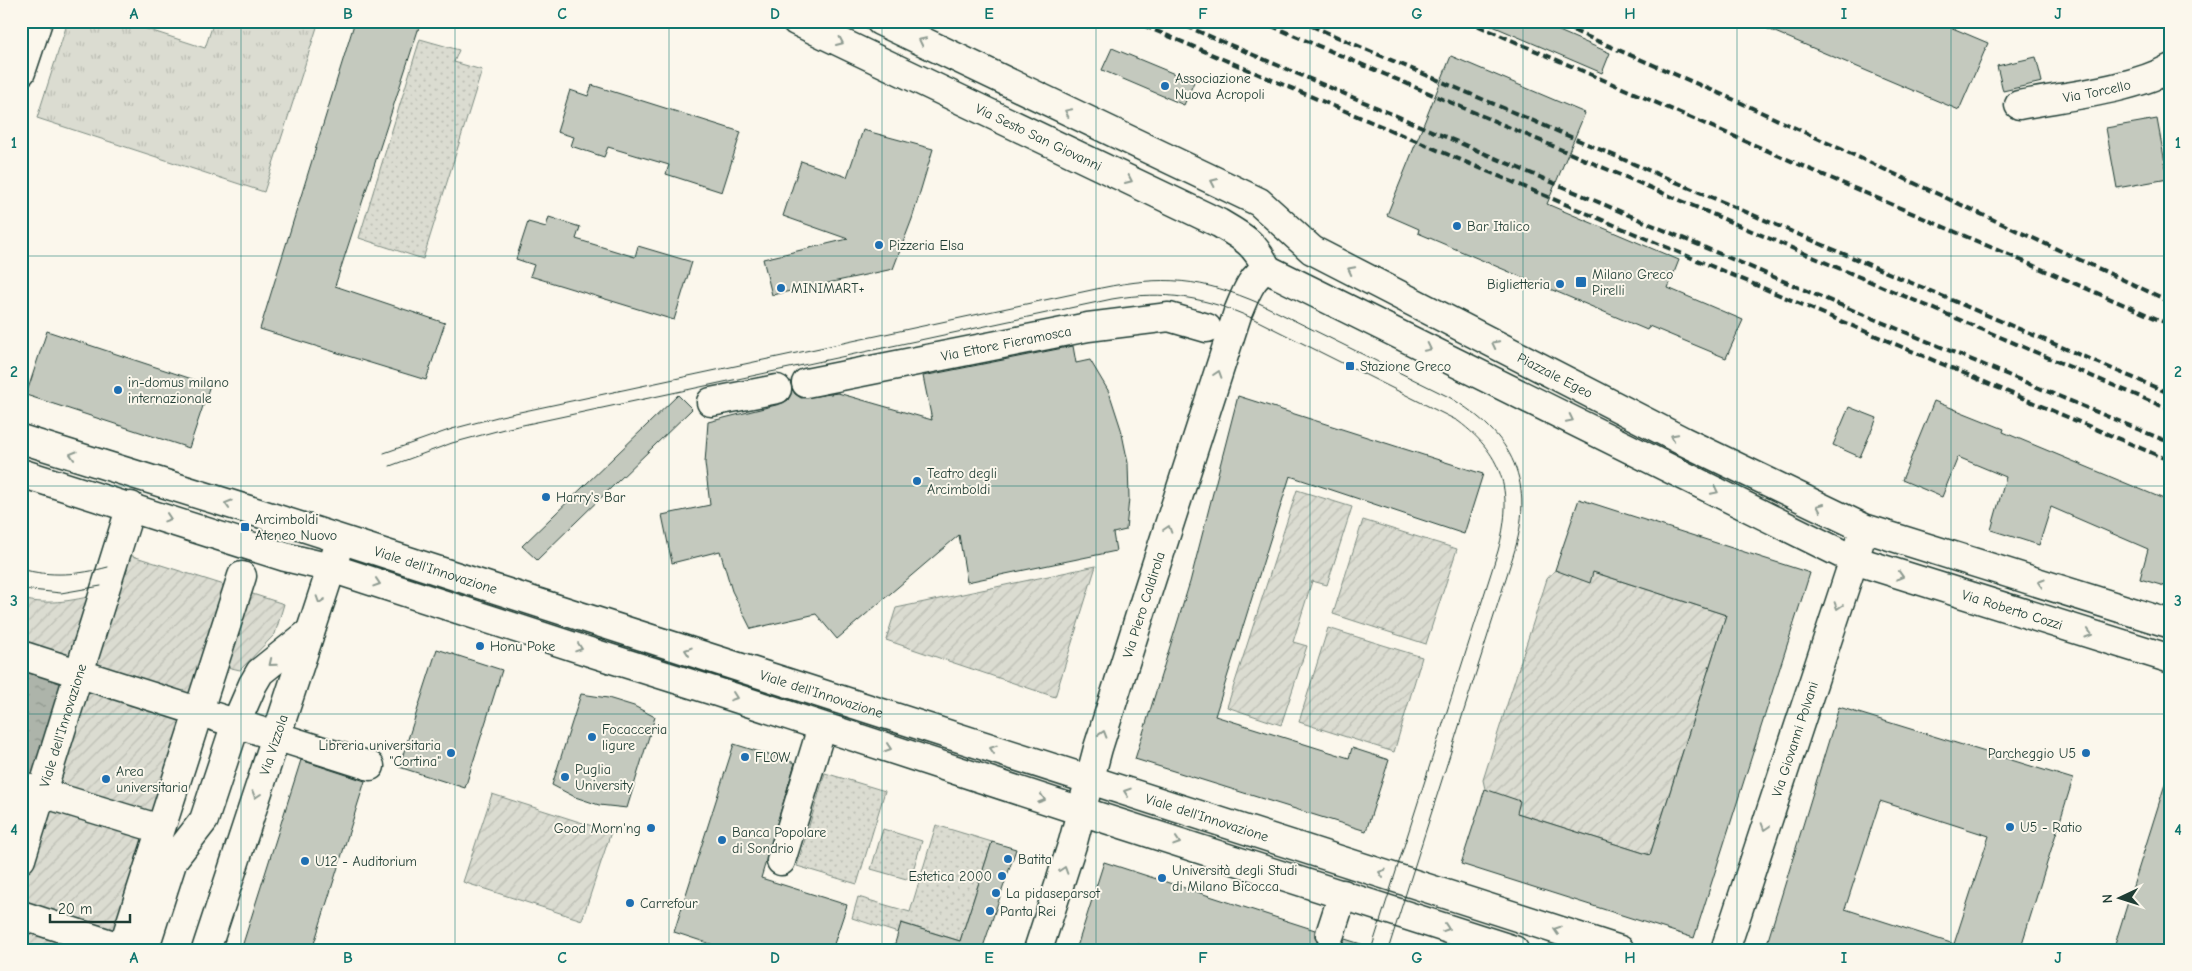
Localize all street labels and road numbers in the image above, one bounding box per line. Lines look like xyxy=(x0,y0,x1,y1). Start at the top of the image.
street label: Via Torcello xyxy=(2062,76,2132,106)
street label: Via Sesto San Giovanni xyxy=(973,99,1105,174)
street label: Via Ettore Fieramosca xyxy=(939,322,1073,365)
street label: Piazzale Egeo xyxy=(1515,349,1596,402)
street label: Viale dell'Innovazione xyxy=(372,542,500,598)
street label: Via Piero Caldirola xyxy=(1119,550,1168,660)
street label: Via Roberto Cozzi xyxy=(1960,586,2065,633)
street label: Viale dell'Innovazione xyxy=(35,661,90,789)
street label: Viale dell'Innovazione xyxy=(758,666,885,721)
street label: Via Giovanni Polvani xyxy=(1768,679,1822,799)
street label: Via Vizzola xyxy=(255,712,291,777)
street label: Viale dell'Innovazione xyxy=(1143,790,1271,845)

